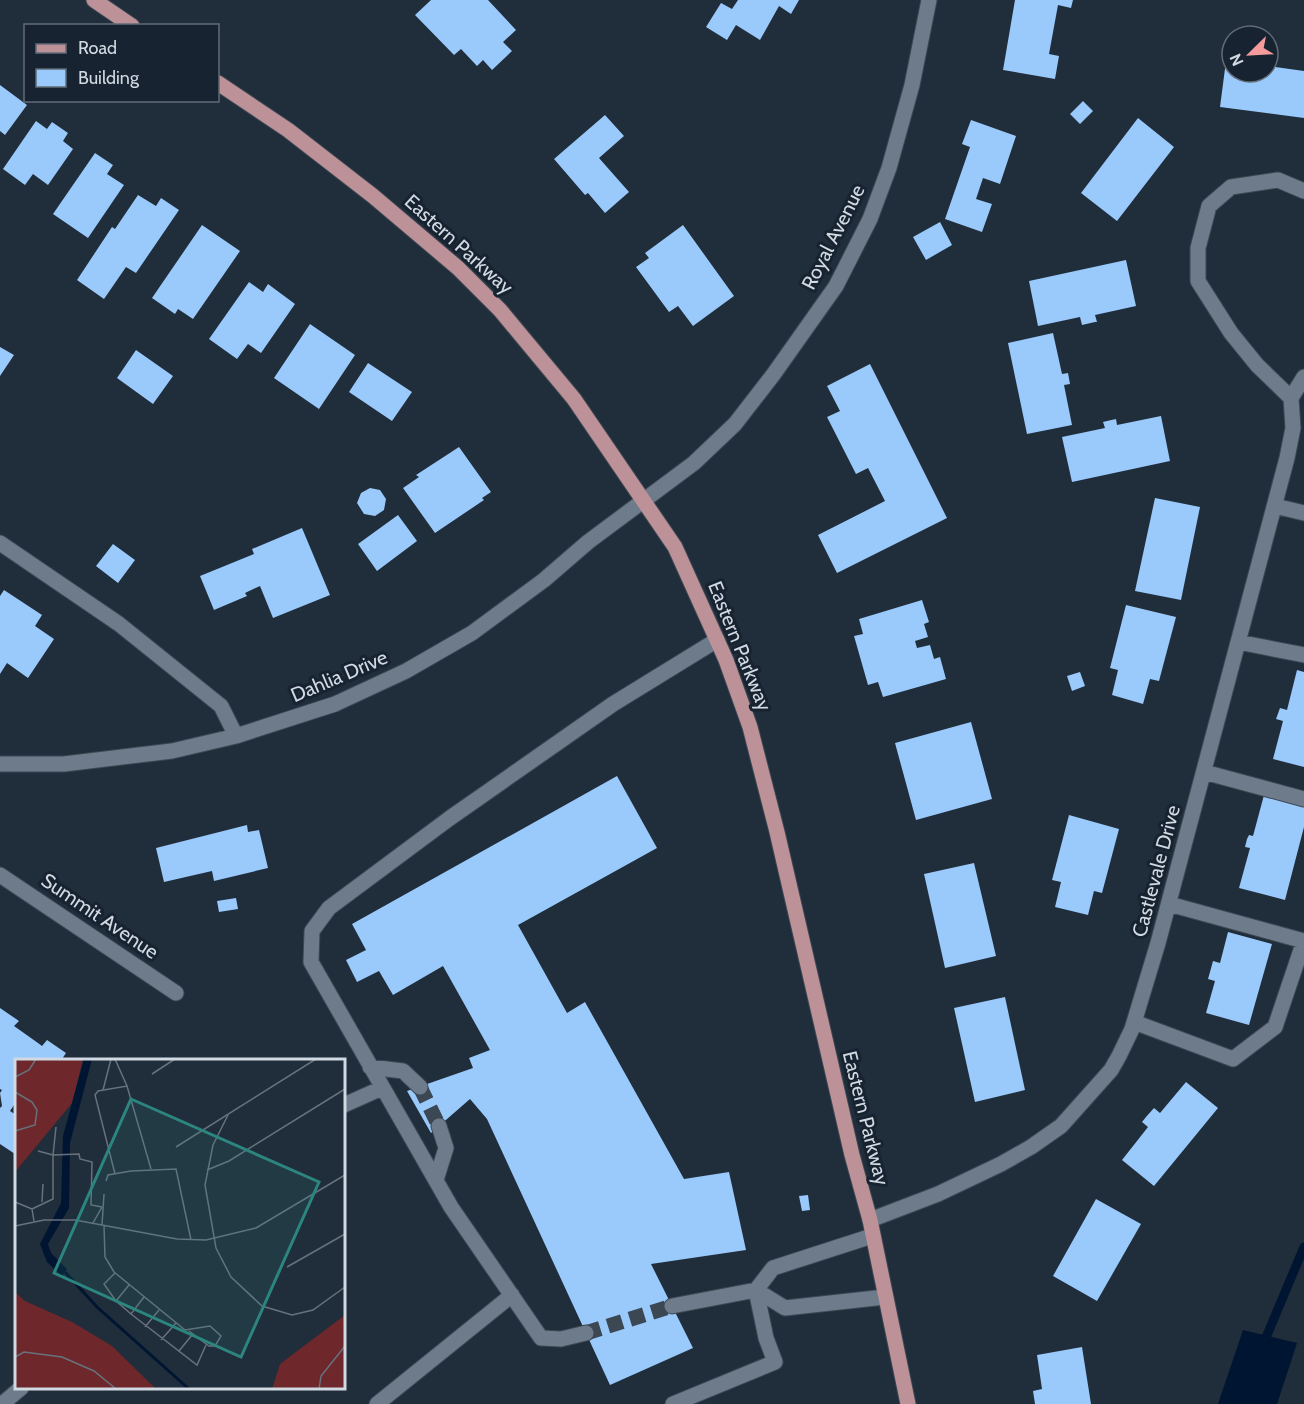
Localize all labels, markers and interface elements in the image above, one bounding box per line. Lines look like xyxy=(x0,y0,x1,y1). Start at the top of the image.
legend xyxy=(24,24,219,102)
north arrow xyxy=(1220,24,1280,84)
text: Road xyxy=(78,37,117,59)
text: N xyxy=(1226,51,1248,69)
text: Building xyxy=(78,67,140,89)
street label: Royal Avenue xyxy=(796,180,870,294)
street label: Eastern Parkway xyxy=(400,189,518,299)
street label: Eastern Parkway xyxy=(703,578,777,714)
street label: Dahlia Drive xyxy=(287,645,391,707)
street label: Castlevale Drive xyxy=(1127,803,1185,939)
street label: Summit Avenue xyxy=(37,868,163,964)
street label: Eastern Parkway xyxy=(838,1048,894,1188)
inset map xyxy=(15,1059,345,1389)

